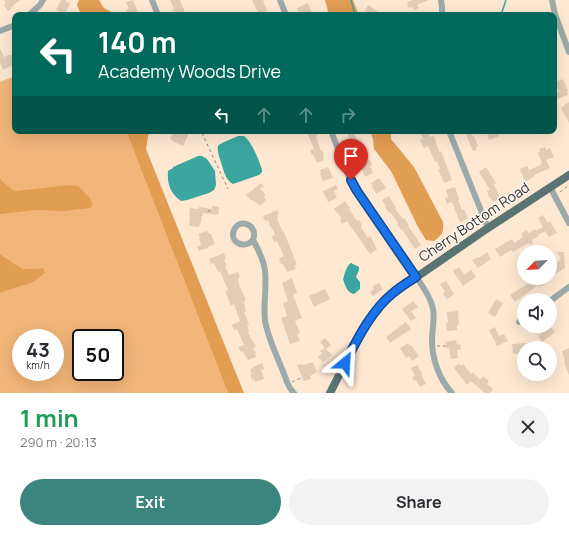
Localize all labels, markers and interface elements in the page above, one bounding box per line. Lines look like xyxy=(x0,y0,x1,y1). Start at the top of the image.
text: 140 m xyxy=(98,23,177,61)
icon: left xyxy=(32,28,84,80)
text: Academy Woods Drive xyxy=(98,59,281,83)
icon: left xyxy=(211,104,233,126)
icon: ahead xyxy=(253,104,275,126)
icon: ahead xyxy=(295,104,317,126)
icon: right xyxy=(337,104,359,126)
pin xyxy=(334,139,368,180)
icon: arrive xyxy=(340,145,362,167)
street label: Cherry Bottom Road xyxy=(414,177,533,266)
north arrow xyxy=(517,245,557,285)
map controls xyxy=(517,245,557,381)
button: sound xyxy=(517,293,557,333)
speed limit sign: 50 xyxy=(72,329,124,381)
text: 43 xyxy=(26,336,50,363)
button: search xyxy=(517,341,557,381)
position arrow xyxy=(324,342,366,384)
text: km/h xyxy=(26,358,50,372)
text: 1 min xyxy=(20,401,79,434)
button: close xyxy=(507,406,549,448)
text: 290 m · 20:13 xyxy=(20,433,97,451)
button: Exit xyxy=(20,479,281,525)
button: Share xyxy=(289,479,549,525)

